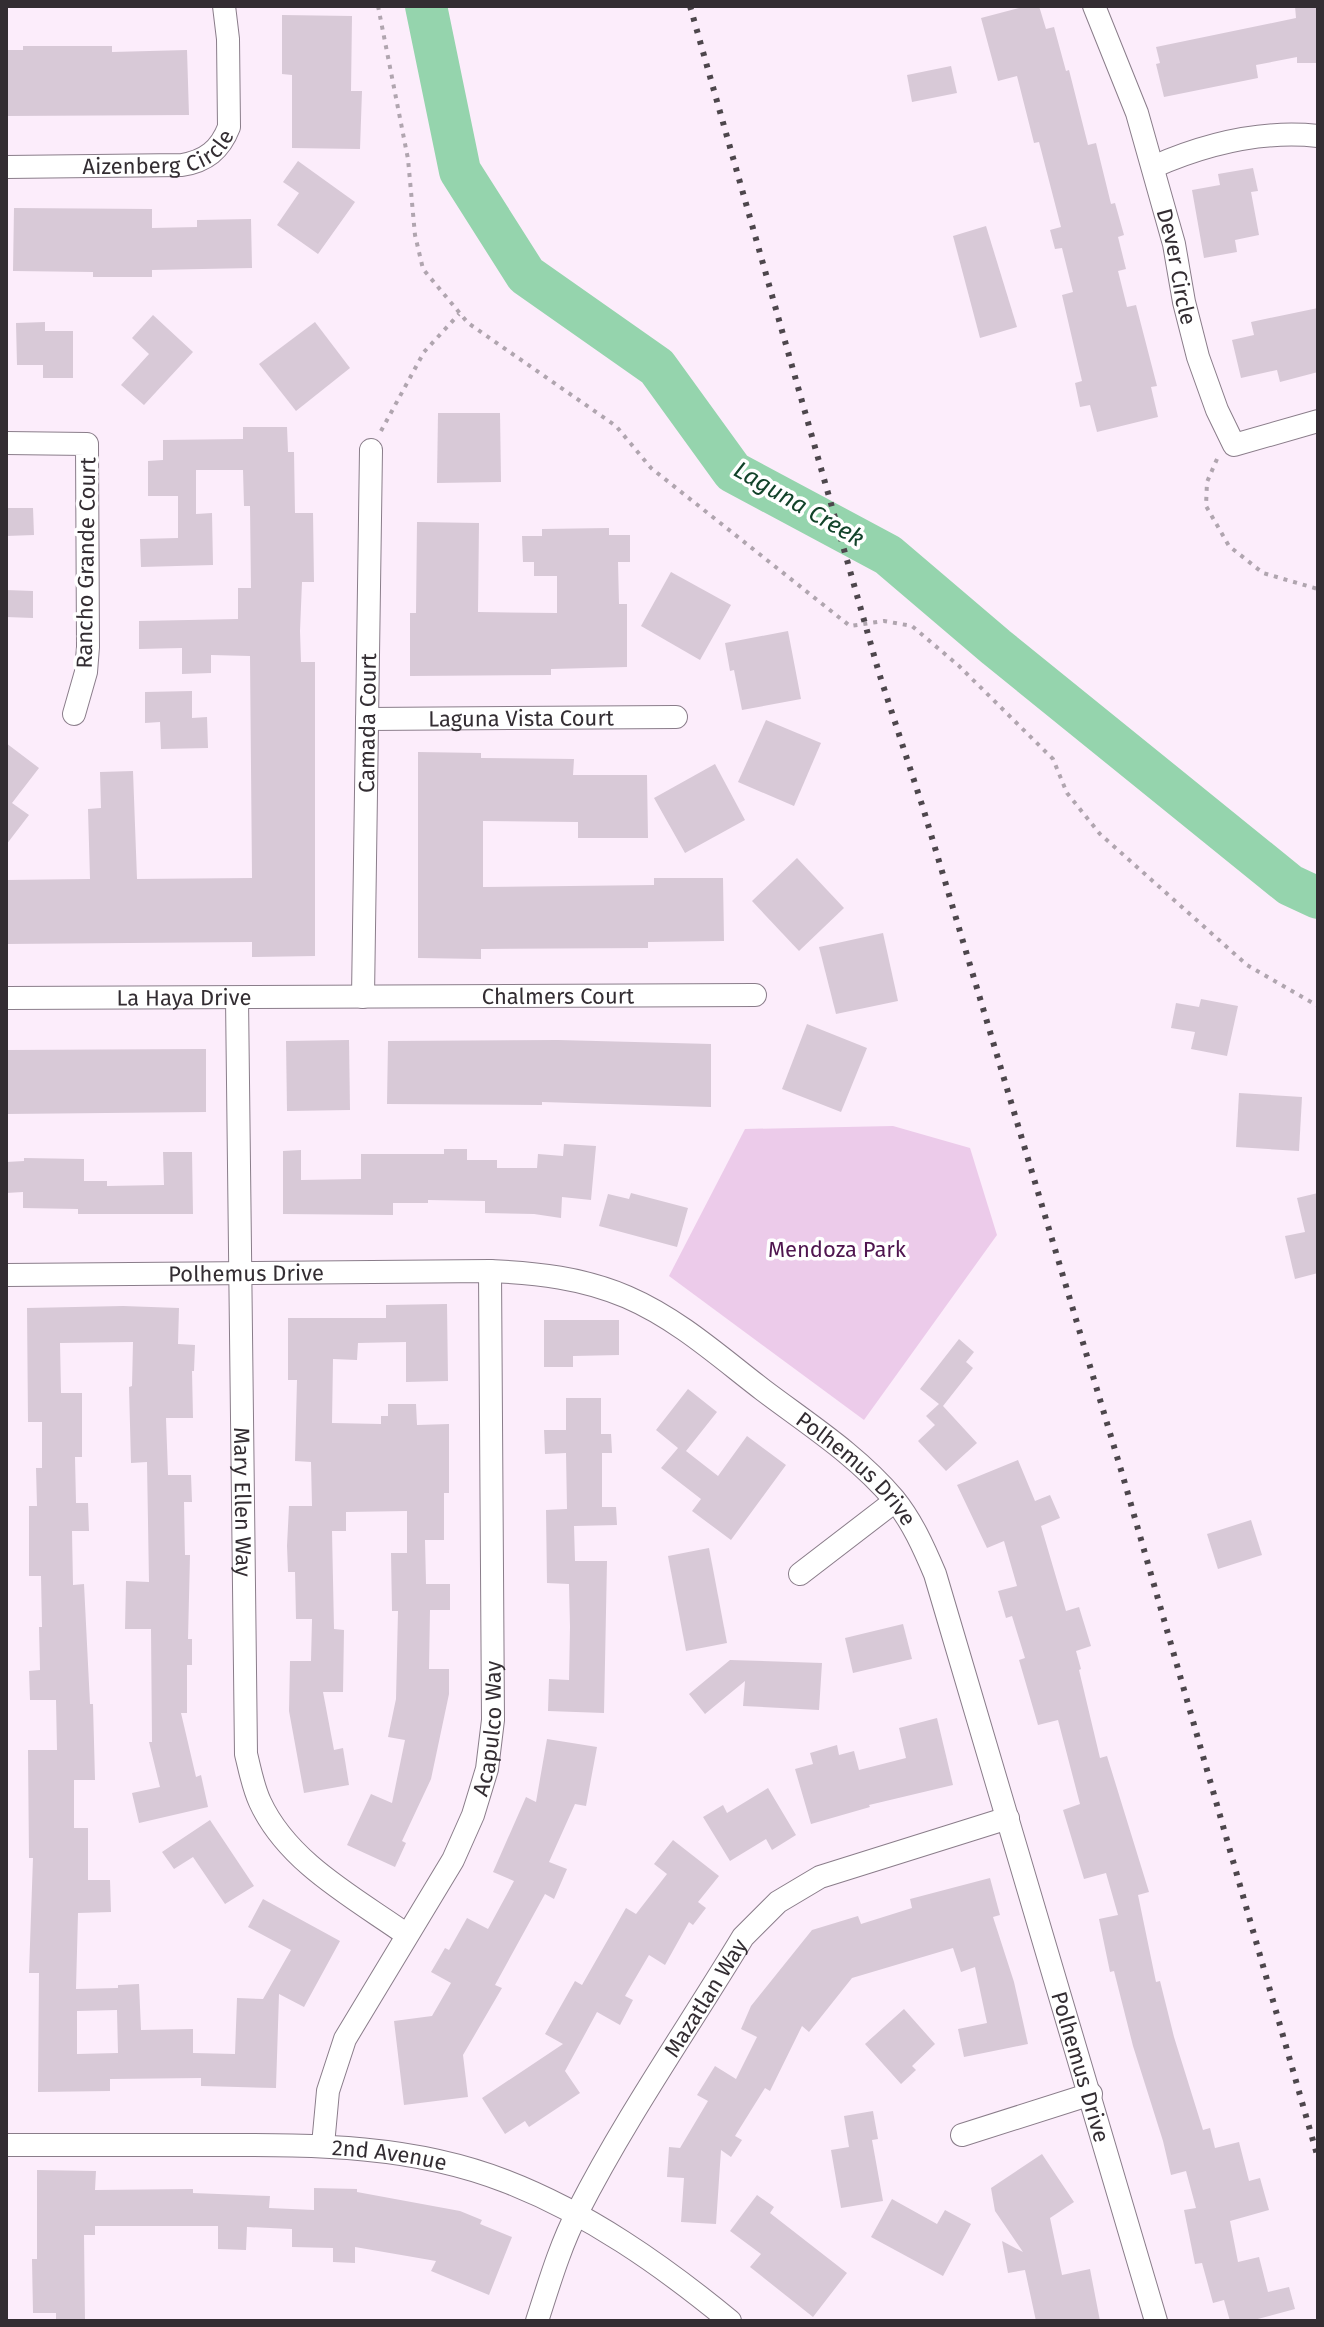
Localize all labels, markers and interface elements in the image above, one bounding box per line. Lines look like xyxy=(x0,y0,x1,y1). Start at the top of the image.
street label: Aizenberg Circle xyxy=(82,125,239,180)
street label: Dever Circle xyxy=(1151,205,1203,328)
water label: Laguna Creek xyxy=(729,455,869,553)
street label: Rancho Grande Court xyxy=(71,457,101,669)
street label: Camada Court xyxy=(352,653,382,793)
street label: Laguna Vista Court xyxy=(428,704,614,732)
street label: Chalmers Court xyxy=(482,982,634,1010)
street label: La Haya Drive xyxy=(116,984,252,1011)
park label: Mendoza Park xyxy=(768,1236,907,1263)
street label: Polhemus Drive xyxy=(168,1259,324,1287)
street label: Polhemus Drive xyxy=(791,1406,922,1530)
street label: Mary Ellen Way xyxy=(229,1427,257,1577)
street label: Acapulco Way xyxy=(466,1660,506,1799)
street label: Mazatlan Way xyxy=(658,1933,753,2062)
street label: Polhemus Drive xyxy=(1046,1988,1116,2145)
street label: 2nd Avenue xyxy=(331,2134,450,2176)

